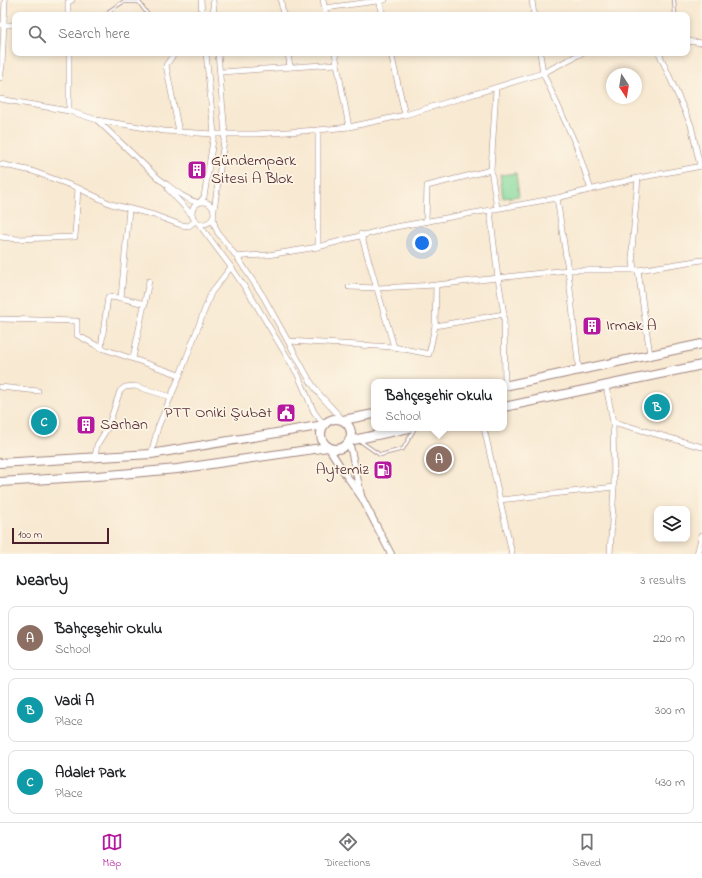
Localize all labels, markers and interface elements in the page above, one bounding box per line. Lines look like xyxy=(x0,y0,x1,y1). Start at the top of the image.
search box xyxy=(12,12,690,56)
icon: search xyxy=(26,23,48,45)
text: Search here xyxy=(58,23,130,45)
north arrow xyxy=(606,68,642,104)
place label: Gündempark Sitesi A Blok xyxy=(211,149,297,191)
building icon: Gündempark Sitesi A Blok xyxy=(186,159,208,181)
your location xyxy=(412,233,432,253)
place label: Irmak A xyxy=(606,314,657,338)
building icon: Irmak A xyxy=(581,315,603,337)
popup xyxy=(371,379,507,431)
text: Bahçeşehir Okulu xyxy=(385,385,493,407)
pin: B xyxy=(644,392,670,422)
place label: PTT Oniki Şubat xyxy=(164,401,273,425)
public building icon: PTT Oniki Şubat xyxy=(275,402,297,424)
pin: C xyxy=(31,407,57,437)
text: School xyxy=(385,407,421,426)
place label: Sarhan xyxy=(100,413,148,437)
building icon: Sarhan xyxy=(75,414,97,436)
pin: A xyxy=(426,444,452,474)
place label: Aytemiz xyxy=(316,458,369,482)
fuel station icon: Aytemiz xyxy=(372,459,394,481)
map controls xyxy=(654,506,690,542)
button: layers xyxy=(654,506,690,542)
scale bar xyxy=(12,526,109,545)
text: 100 m xyxy=(18,527,42,543)
text: Nearby xyxy=(16,568,68,593)
text: 3 results xyxy=(640,571,686,590)
text: Bahçeşehir Okulu xyxy=(55,618,162,640)
text: A xyxy=(26,629,34,648)
text: 220 m xyxy=(653,629,685,648)
text: School xyxy=(55,640,91,659)
text: Vadi A xyxy=(55,690,94,712)
text: B xyxy=(26,701,34,720)
text: 300 m xyxy=(655,701,685,720)
text: Place xyxy=(55,712,83,731)
text: Adalet Park xyxy=(55,762,126,784)
text: C xyxy=(26,773,34,792)
text: 430 m xyxy=(655,773,685,792)
text: Place xyxy=(55,784,83,803)
tab: Map xyxy=(101,831,123,871)
tab: Directions xyxy=(325,831,370,871)
tab: Saved xyxy=(572,831,601,871)

